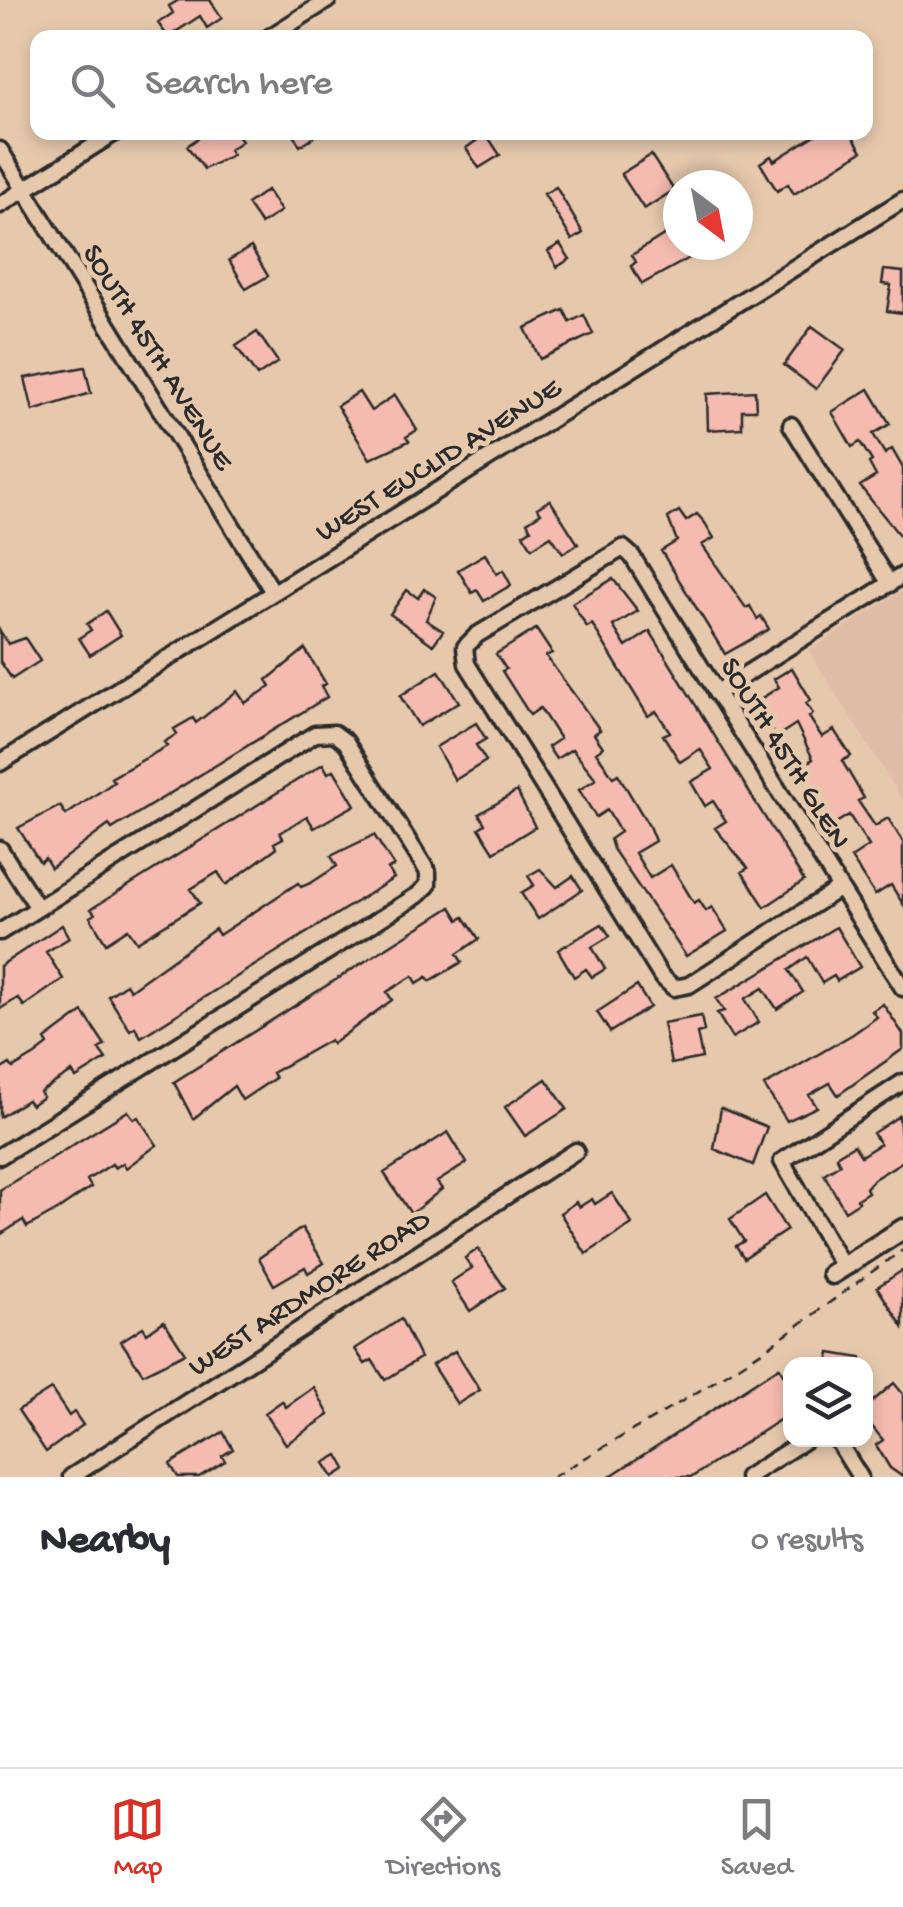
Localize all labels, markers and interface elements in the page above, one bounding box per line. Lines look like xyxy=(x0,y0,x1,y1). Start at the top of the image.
search box xyxy=(30,30,873,140)
icon: search xyxy=(65,58,120,113)
text: Search here xyxy=(145,63,332,107)
north arrow xyxy=(663,170,753,260)
street label: SOUTH 45TH AVENUE xyxy=(73,239,240,479)
street label: WEST EUCLID AVENUE xyxy=(310,371,570,552)
street label: SOUTH 45TH GLEN xyxy=(710,652,856,857)
street label: WEST ARDMORE ROAD xyxy=(183,1203,438,1386)
map controls xyxy=(783,1357,873,1447)
button: layers xyxy=(783,1357,873,1447)
text: Nearby xyxy=(40,1518,170,1567)
text: 0 results xyxy=(751,1523,863,1561)
tab: Map xyxy=(110,1792,165,1885)
tab: Directions xyxy=(386,1792,500,1885)
tab: Saved xyxy=(721,1792,793,1885)

